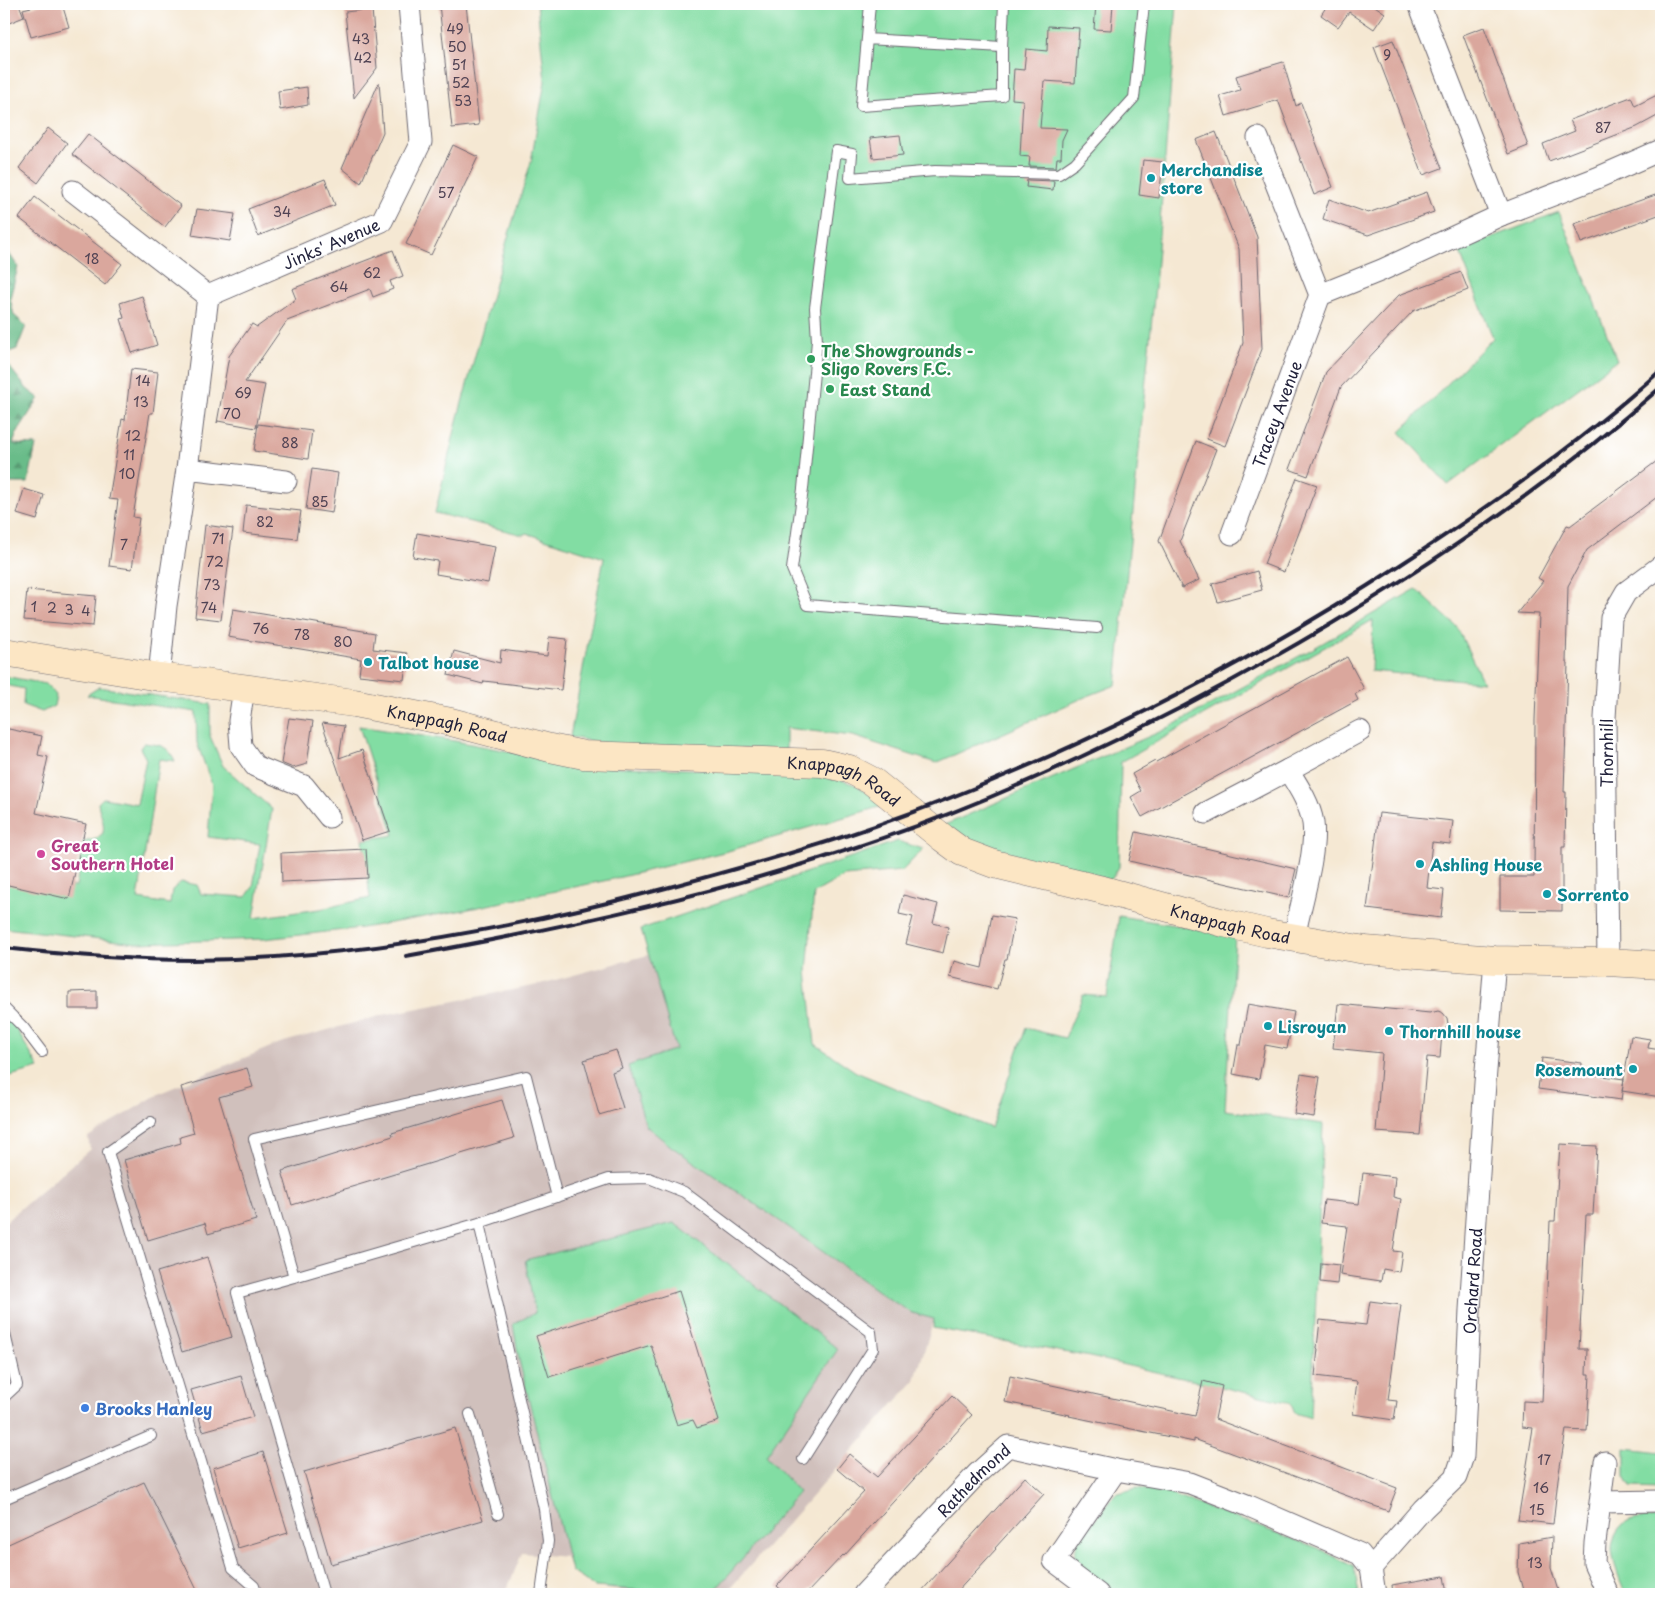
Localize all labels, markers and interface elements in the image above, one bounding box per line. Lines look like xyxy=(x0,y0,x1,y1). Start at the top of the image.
house number: 49 xyxy=(446,18,464,39)
house number: 43 xyxy=(352,28,370,49)
house number: 50 xyxy=(447,36,467,57)
house number: 9 xyxy=(1383,44,1391,65)
house number: 42 xyxy=(354,47,372,68)
house number: 51 xyxy=(452,54,466,75)
house number: 52 xyxy=(452,72,470,93)
house number: 53 xyxy=(454,90,472,111)
house number: 87 xyxy=(1595,117,1611,138)
place label: Merchandise store xyxy=(1161,157,1263,199)
marker: Merchandise store xyxy=(1145,172,1157,184)
house number: 57 xyxy=(438,182,454,203)
house number: 34 xyxy=(273,201,291,222)
street label: Jinks' Avenue xyxy=(278,211,384,275)
house number: 18 xyxy=(84,248,100,269)
house number: 62 xyxy=(363,262,381,283)
house number: 64 xyxy=(329,276,349,297)
place label: The Showgrounds - Sligo Rovers F.C. xyxy=(821,338,974,380)
marker: The Showgrounds - Sligo Rovers F.C. xyxy=(805,353,817,365)
street label: Tracey Avenue xyxy=(1246,357,1307,471)
house number: 14 xyxy=(135,370,151,391)
place label: East Stand xyxy=(840,377,931,401)
house number: 69 xyxy=(234,382,252,403)
marker: East Stand xyxy=(824,383,836,395)
house number: 13 xyxy=(133,391,149,412)
house number: 70 xyxy=(223,403,241,424)
house number: 12 xyxy=(125,425,141,446)
house number: 88 xyxy=(281,432,299,453)
house number: 11 xyxy=(123,444,135,465)
house number: 10 xyxy=(119,463,135,484)
house number: 85 xyxy=(311,491,329,512)
house number: 82 xyxy=(256,511,274,532)
house number: 71 xyxy=(211,528,225,549)
house number: 7 xyxy=(120,534,128,555)
house number: 72 xyxy=(206,551,224,572)
house number: 73 xyxy=(204,574,220,595)
house number: 1 xyxy=(31,596,37,617)
house number: 2 xyxy=(47,597,57,618)
house number: 74 xyxy=(201,597,217,618)
house number: 3 xyxy=(64,599,74,620)
house number: 4 xyxy=(81,600,91,621)
house number: 76 xyxy=(253,618,270,639)
house number: 78 xyxy=(294,624,310,645)
house number: 80 xyxy=(334,631,352,652)
place label: Talbot house xyxy=(378,650,479,674)
marker: Talbot house xyxy=(362,656,374,668)
street label: Knappagh Road xyxy=(385,698,510,748)
street label: Thornhill xyxy=(1594,719,1618,787)
street label: Knappagh Road xyxy=(787,750,906,812)
place label: Great Southern Hotel xyxy=(51,833,174,875)
marker: Great Southern Hotel xyxy=(35,848,47,860)
place label: Ashling House xyxy=(1429,852,1543,876)
marker: Ashling House xyxy=(1414,858,1426,870)
place label: Sorrento xyxy=(1557,882,1629,906)
marker: Sorrento xyxy=(1541,888,1553,900)
street label: Knappagh Road xyxy=(1168,897,1292,949)
place label: Lisroyan xyxy=(1278,1014,1347,1038)
place label: Thornhill house xyxy=(1399,1019,1521,1043)
marker: Lisroyan xyxy=(1262,1020,1274,1032)
marker: Thornhill house xyxy=(1383,1025,1395,1037)
place label: Rosemount xyxy=(1535,1057,1623,1081)
marker: Rosemount xyxy=(1627,1063,1639,1075)
street label: Orchard Road xyxy=(1457,1227,1487,1335)
place label: Brooks Hanley xyxy=(95,1396,212,1420)
marker: Brooks Hanley xyxy=(79,1402,91,1414)
street label: Rathedmond xyxy=(931,1438,1015,1522)
house number: 17 xyxy=(1537,1449,1551,1470)
house number: 16 xyxy=(1533,1477,1549,1498)
house number: 15 xyxy=(1529,1499,1545,1520)
house number: 13 xyxy=(1527,1552,1543,1573)

